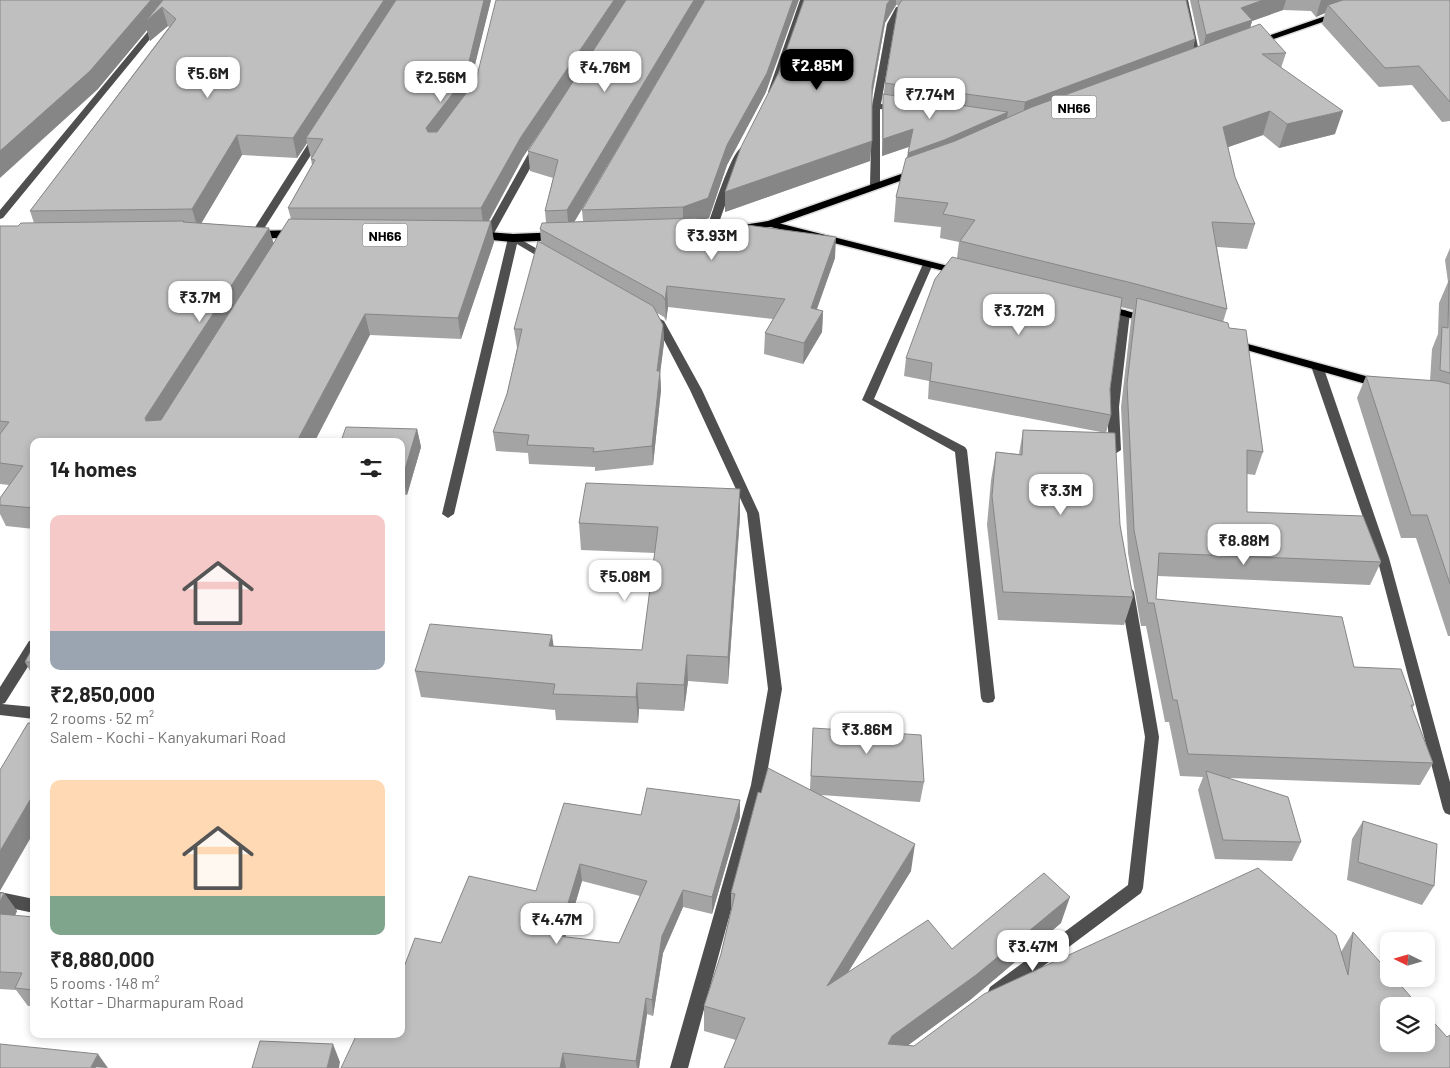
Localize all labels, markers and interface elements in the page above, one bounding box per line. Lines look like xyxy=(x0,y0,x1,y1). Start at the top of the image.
pin: ₹2.85M xyxy=(776,48,858,91)
pin: ₹4.76M xyxy=(564,51,646,93)
text: ₹2.85M xyxy=(791,55,843,74)
pin: ₹5.6M xyxy=(173,56,243,99)
text: ₹4.76M xyxy=(579,57,631,76)
pin: ₹2.56M xyxy=(400,61,482,103)
text: ₹5.6M xyxy=(187,63,229,82)
text: ₹2.56M xyxy=(415,67,467,86)
pin: ₹7.74M xyxy=(889,78,971,120)
text: ₹7.74M xyxy=(905,84,955,103)
road number: NH66 xyxy=(1052,95,1096,118)
pin: ₹3.93M xyxy=(671,218,753,261)
road number: NH66 xyxy=(362,224,408,246)
text: ₹3.93M xyxy=(687,225,737,244)
pin: ₹3.7M xyxy=(165,280,235,323)
text: ₹3.7M xyxy=(179,287,221,306)
pin: ₹3.72M xyxy=(978,294,1060,336)
text: ₹3.72M xyxy=(994,300,1044,319)
icon: filters xyxy=(357,454,385,482)
text: 14 homes xyxy=(50,456,137,481)
pin: ₹3.3M xyxy=(1026,474,1096,516)
text: ₹3.3M xyxy=(1040,480,1082,499)
pin: ₹8.88M xyxy=(1203,524,1285,566)
text: ₹8.88M xyxy=(1219,530,1269,549)
icon: home xyxy=(173,548,263,638)
pin: ₹5.08M xyxy=(584,560,666,602)
text: ₹5.08M xyxy=(600,566,650,585)
text: ₹2,850,000 xyxy=(50,681,155,706)
text: 2 rooms · 52 m² xyxy=(50,708,154,727)
pin: ₹3.86M xyxy=(826,712,908,755)
text: ₹3.86M xyxy=(842,719,892,738)
text: Salem - Kochi - Kanyakumari Road xyxy=(50,727,286,746)
icon: home xyxy=(173,813,263,903)
pin: ₹4.47M xyxy=(516,902,598,945)
text: ₹4.47M xyxy=(531,909,583,928)
pin: ₹3.47M xyxy=(992,930,1074,972)
north arrow xyxy=(1380,932,1435,988)
map controls xyxy=(1380,932,1435,1052)
text: ₹3.47M xyxy=(1008,936,1058,955)
text: ₹8,880,000 xyxy=(50,946,155,971)
text: 5 rooms · 148 m² xyxy=(50,973,160,992)
text: Kottar - Dharmapuram Road xyxy=(50,992,244,1011)
button: layers xyxy=(1380,997,1435,1052)

